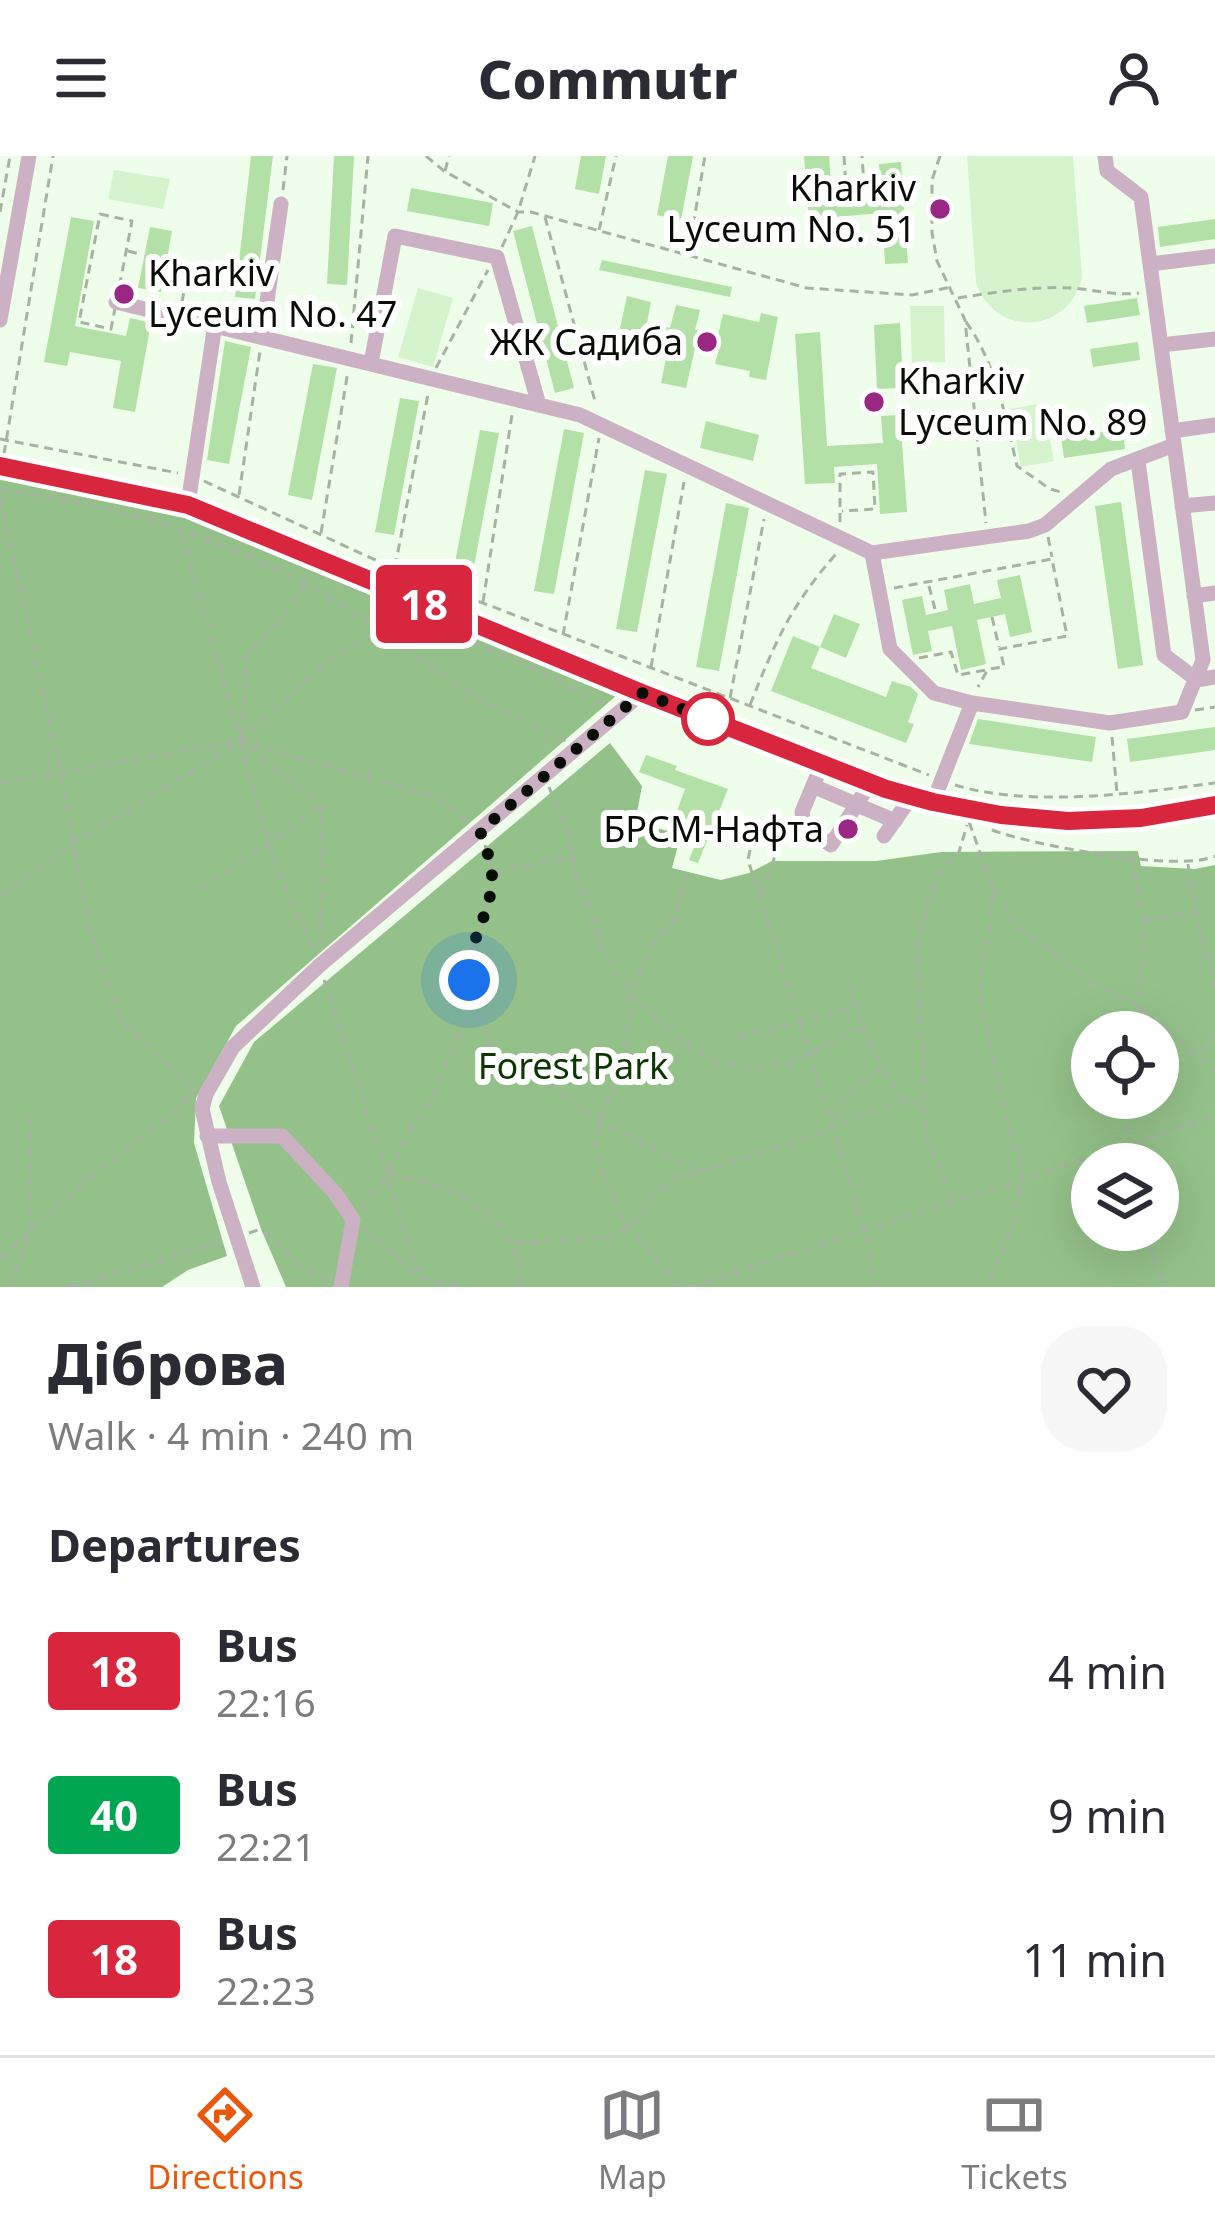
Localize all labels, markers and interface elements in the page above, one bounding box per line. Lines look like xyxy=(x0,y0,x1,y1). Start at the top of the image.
text: Commutr xyxy=(478,41,737,115)
icon: menu xyxy=(48,45,114,111)
icon: person xyxy=(1101,45,1167,111)
place label: Kharkiv Lyceum No. 51 xyxy=(667,163,917,253)
marker: Kharkiv Lyceum No. 51 xyxy=(927,196,953,222)
place label: Kharkiv Lyceum No. 47 xyxy=(148,248,397,338)
marker: Kharkiv Lyceum No. 47 xyxy=(111,281,137,307)
place label: ЖК Садиба xyxy=(490,317,683,366)
marker: ЖК Садиба xyxy=(694,329,720,355)
place label: Kharkiv Lyceum No. 89 xyxy=(898,356,1147,446)
marker: Kharkiv Lyceum No. 89 xyxy=(861,389,887,415)
line badge: 18 xyxy=(370,565,478,643)
text: 18 xyxy=(400,575,448,632)
unlabelled marker xyxy=(683,694,733,744)
place label: БРСМ-Нафта xyxy=(603,804,824,853)
marker: БРСМ-Нафта xyxy=(835,816,861,842)
your location xyxy=(439,950,499,1010)
map controls xyxy=(1071,1011,1179,1251)
button: locate xyxy=(1071,1011,1179,1119)
park label: Forest Park xyxy=(478,1041,668,1090)
button: layers xyxy=(1071,1143,1179,1251)
text: Діброва xyxy=(48,1324,288,1402)
button: heart xyxy=(1041,1326,1167,1452)
text: Walk · 4 min · 240 m xyxy=(48,1408,414,1461)
text: Departures xyxy=(48,1514,301,1575)
text: Bus xyxy=(216,1614,298,1675)
text: 4 min xyxy=(1048,1641,1167,1702)
text: 18 xyxy=(90,1642,138,1699)
text: 22:16 xyxy=(216,1675,316,1728)
text: Bus xyxy=(216,1758,298,1819)
text: 9 min xyxy=(1048,1785,1167,1846)
text: 40 xyxy=(90,1786,138,1843)
text: 22:21 xyxy=(216,1819,316,1872)
text: Bus xyxy=(216,1902,298,1963)
text: 11 min xyxy=(1022,1929,1167,1990)
text: 18 xyxy=(90,1930,138,1987)
text: 22:23 xyxy=(216,1963,316,2016)
tab: Directions xyxy=(147,2082,304,2199)
tab: Map xyxy=(598,2082,667,2199)
tab: Tickets xyxy=(961,2082,1068,2199)

